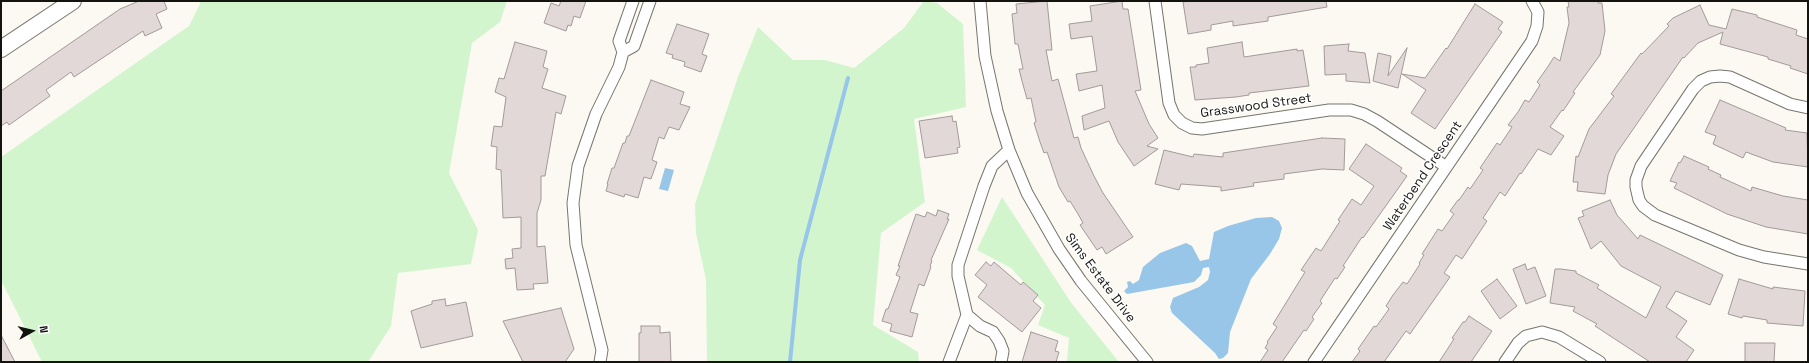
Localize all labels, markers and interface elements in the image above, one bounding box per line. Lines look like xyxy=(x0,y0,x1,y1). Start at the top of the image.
street label: Grasswood Street xyxy=(1199,90,1313,122)
street label: Waterbend Crescent xyxy=(1380,118,1466,234)
street label: Sims Estate Drive xyxy=(1061,230,1139,326)
north arrow xyxy=(12,311,52,351)
text: N xyxy=(36,325,51,334)

